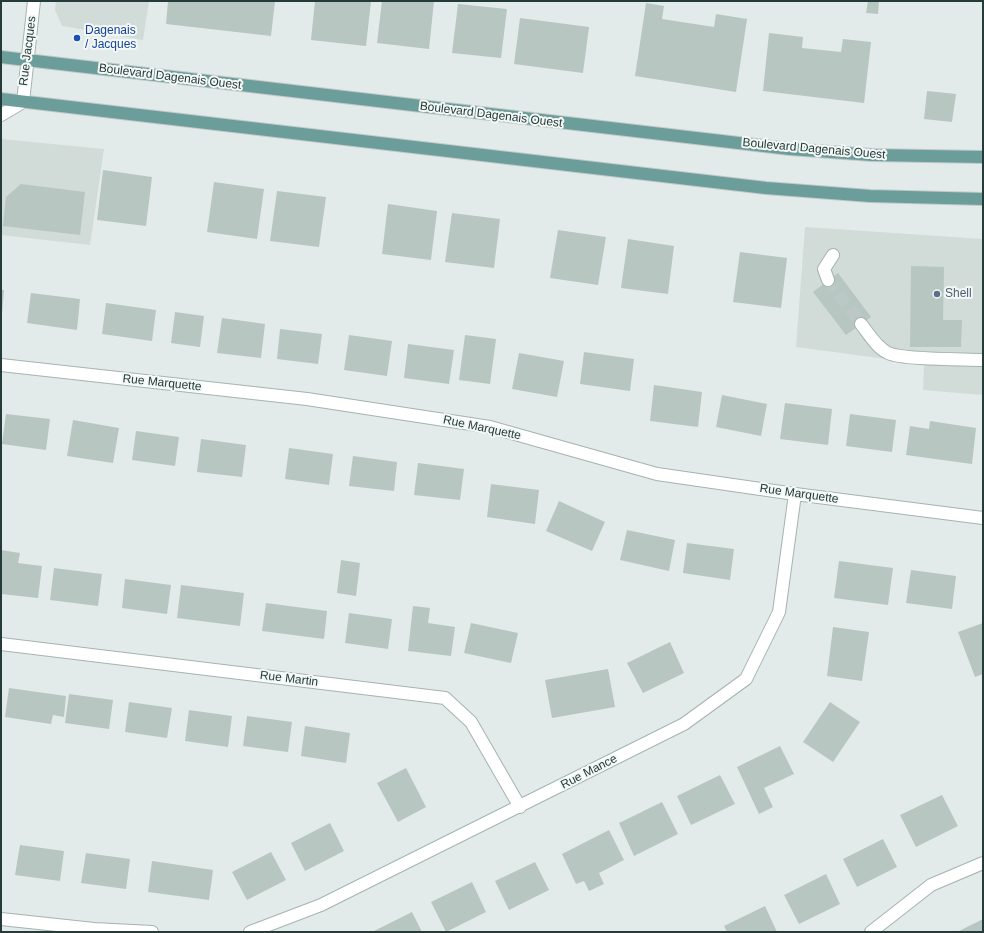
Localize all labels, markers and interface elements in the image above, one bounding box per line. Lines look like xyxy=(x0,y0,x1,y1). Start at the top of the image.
street label: Rue Jacques xyxy=(17,15,39,87)
place label: Dagenais / Jacques xyxy=(85,24,136,52)
marker: Dagenais / Jacques xyxy=(72,33,82,43)
street label: Boulevard Dagenais Ouest xyxy=(98,61,242,93)
street label: Boulevard Dagenais Ouest xyxy=(419,99,563,131)
street label: Boulevard Dagenais Ouest xyxy=(742,136,886,162)
place label: Shell xyxy=(945,287,972,301)
marker: Shell xyxy=(932,289,942,299)
street label: Rue Marquette xyxy=(122,372,202,394)
street label: Rue Marquette xyxy=(442,413,522,443)
street label: Rue Marquette xyxy=(759,481,839,507)
street label: Rue Martin xyxy=(259,668,319,690)
street label: Rue Mance xyxy=(558,752,620,792)

